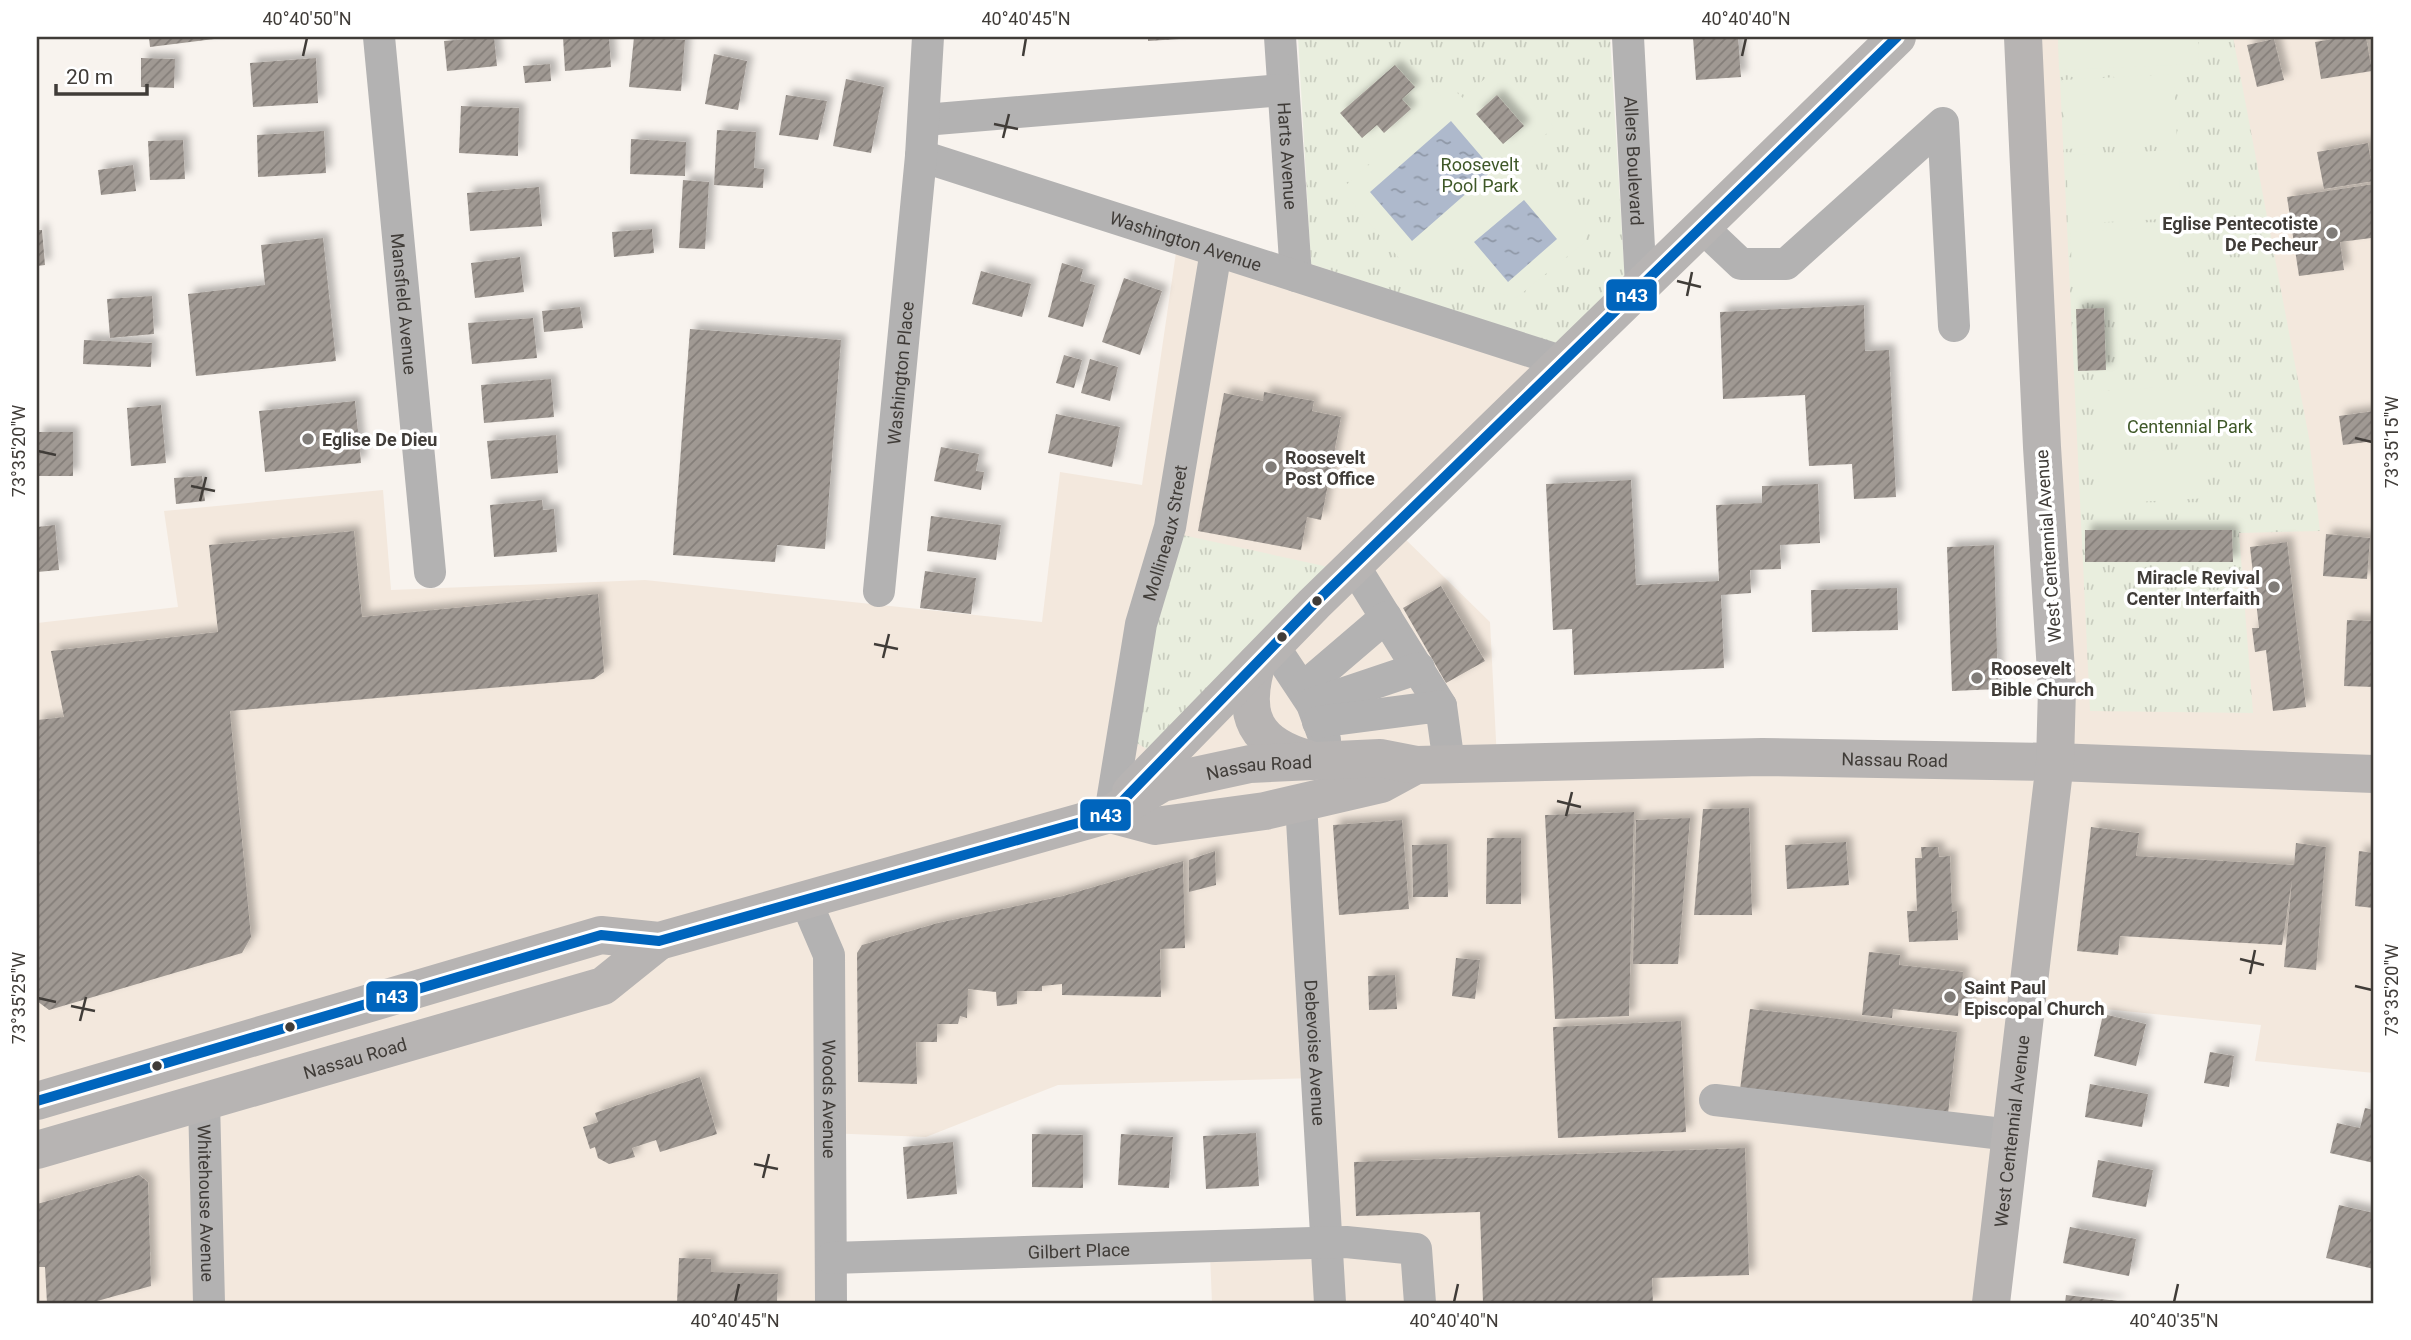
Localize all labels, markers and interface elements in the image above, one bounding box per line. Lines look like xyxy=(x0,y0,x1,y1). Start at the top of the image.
text: 40°40'50"N xyxy=(262,8,352,29)
text: 40°40'45"N xyxy=(981,8,1071,29)
text: 40°40'40"N xyxy=(1701,8,1791,29)
scale bar xyxy=(56,52,147,96)
text: 20 m xyxy=(66,65,113,89)
street label: Allers Boulevard xyxy=(1621,96,1648,226)
street label: Harts Avenue xyxy=(1274,101,1302,210)
park label: Roosevelt Pool Park xyxy=(1441,154,1519,196)
street label: Washington Avenue xyxy=(1107,207,1264,275)
place label: Eglise Pentecotiste De Pecheur xyxy=(2162,213,2318,255)
marker: Eglise Pentecotiste De Pecheur xyxy=(2324,225,2340,241)
street label: Mansfield Avenue xyxy=(387,232,422,376)
line badge: n43 xyxy=(1605,278,1658,312)
text: n43 xyxy=(1616,284,1648,307)
street label: Washington Place xyxy=(883,300,917,446)
text: 73°35'15"W xyxy=(2381,396,2402,488)
text: 73°35'20"W xyxy=(8,405,29,497)
park label: Centennial Park xyxy=(2127,416,2254,437)
place label: Eglise De Dieu xyxy=(322,429,437,450)
marker: Eglise De Dieu xyxy=(300,431,316,447)
place label: Roosevelt Post Office xyxy=(1285,447,1375,489)
street label: West Centennial Avenue xyxy=(2031,449,2065,643)
marker: Roosevelt Post Office xyxy=(1263,459,1279,475)
street label: Mollineaux Street xyxy=(1138,463,1191,603)
place label: Miracle Revival Center Interfaith xyxy=(2127,567,2260,609)
marker: Miracle Revival Center Interfaith xyxy=(2266,579,2282,595)
unlabelled marker xyxy=(1310,594,1324,608)
unlabelled marker xyxy=(1275,630,1289,644)
place label: Roosevelt Bible Church xyxy=(1991,658,2094,700)
marker: Roosevelt Bible Church xyxy=(1969,670,1985,686)
street label: Nassau Road xyxy=(1841,748,1948,771)
street label: Nassau Road xyxy=(1204,751,1312,784)
line badge: n43 xyxy=(1079,798,1132,832)
text: n43 xyxy=(1090,804,1122,827)
text: 73°35'20"W xyxy=(2381,944,2402,1036)
text: 73°35'25"W xyxy=(8,952,29,1044)
place label: Saint Paul Episcopal Church xyxy=(1964,977,2105,1019)
street label: Debevoise Avenue xyxy=(1301,979,1330,1126)
line badge: n43 xyxy=(365,980,419,1013)
text: n43 xyxy=(376,985,408,1008)
marker: Saint Paul Episcopal Church xyxy=(1942,989,1958,1005)
unlabelled marker xyxy=(283,1020,297,1034)
street label: Nassau Road xyxy=(301,1033,409,1083)
street label: West Centennial Avenue xyxy=(1990,1034,2033,1228)
street label: Woods Avenue xyxy=(819,1039,841,1159)
unlabelled marker xyxy=(150,1059,164,1073)
street label: Whitehouse Avenue xyxy=(194,1124,219,1282)
street label: Gilbert Place xyxy=(1028,1238,1130,1262)
text: 40°40'45"N xyxy=(690,1310,780,1331)
text: 40°40'40"N xyxy=(1409,1310,1499,1331)
text: 40°40'35"N xyxy=(2129,1310,2219,1331)

